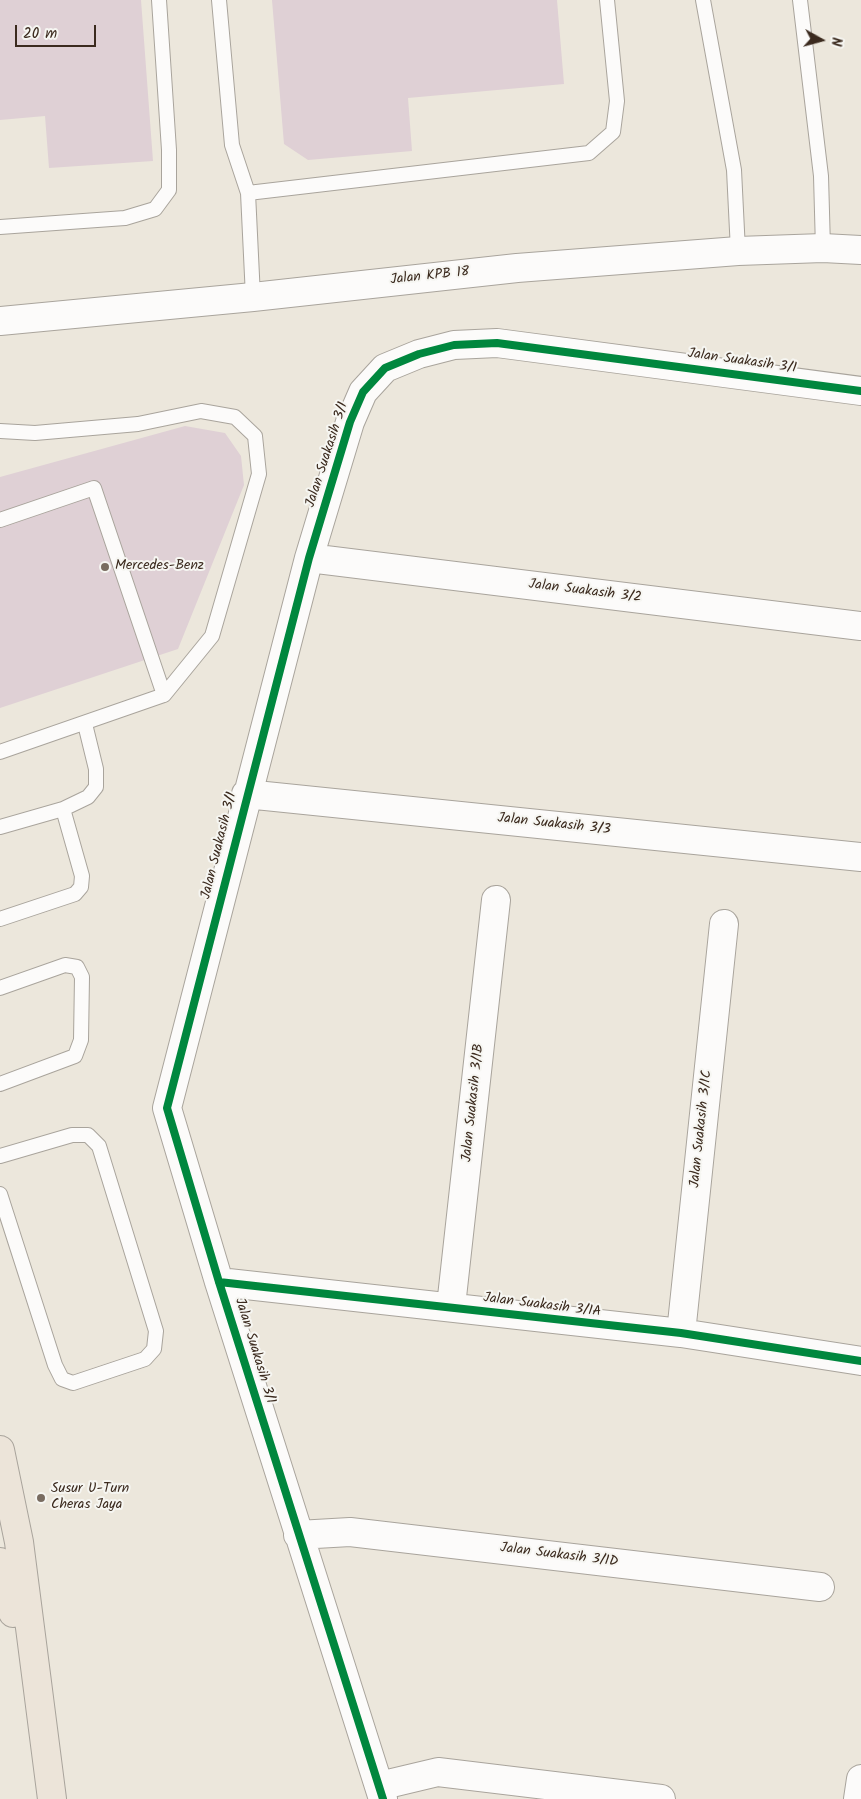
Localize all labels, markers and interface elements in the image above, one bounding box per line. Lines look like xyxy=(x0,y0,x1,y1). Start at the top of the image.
scale bar xyxy=(18,15,99,47)
north arrow xyxy=(796,15,846,65)
text: 20 m xyxy=(23,22,57,46)
text: N xyxy=(824,36,847,48)
street label: Jalan KPB 18 xyxy=(390,264,470,290)
street label: Jalan Suakasih 3/1 xyxy=(686,346,798,378)
street label: Jalan Suakasih 3/1 xyxy=(303,400,353,510)
place label: Mercedes-Benz xyxy=(115,559,204,575)
marker: Mercedes-Benz xyxy=(99,561,111,573)
street label: Jalan Suakasih 3/2 xyxy=(528,577,642,607)
street label: Jalan Suakasih 3/1 xyxy=(199,791,241,901)
street label: Jalan Suakasih 3/3 xyxy=(497,811,611,839)
street label: Jalan Suakasih 3/1B xyxy=(459,1043,489,1163)
street label: Jalan Suakasih 3/1C xyxy=(687,1069,717,1189)
street label: Jalan Suakasih 3/1A xyxy=(482,1290,602,1322)
street label: Jalan Suakasih 3/1 xyxy=(230,1296,278,1406)
place label: Susur U-Turn Cheras Jaya xyxy=(51,1482,129,1514)
marker: Susur U-Turn Cheras Jaya xyxy=(35,1492,47,1504)
street label: Jalan Suakasih 3/1D xyxy=(499,1540,619,1572)

